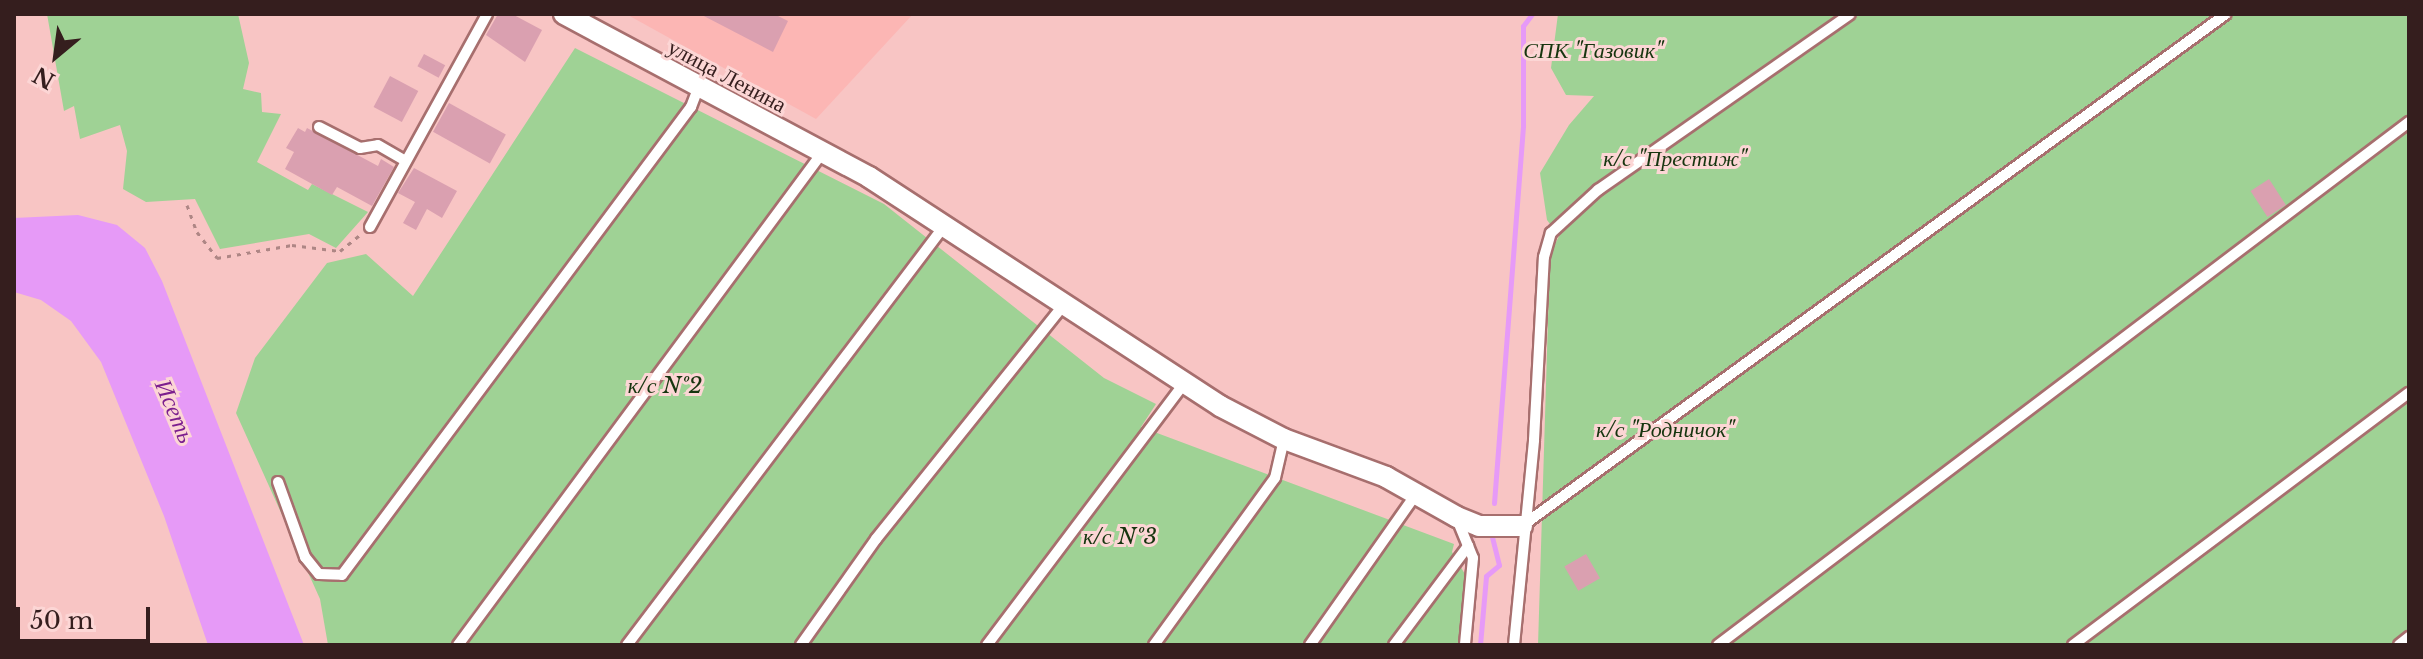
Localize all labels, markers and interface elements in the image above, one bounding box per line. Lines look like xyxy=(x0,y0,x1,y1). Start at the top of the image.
north arrow xyxy=(16,16,96,96)
street label: улица Ленина xyxy=(663,34,791,118)
park label: СПК "Газовик" xyxy=(1523,38,1663,64)
text: N xyxy=(29,61,60,94)
park label: к/с "Престиж" xyxy=(1603,146,1747,172)
park label: к/с №2 xyxy=(628,373,702,399)
water label: Исеть xyxy=(149,375,201,447)
park label: к/с "Родничок" xyxy=(1596,417,1734,443)
park label: к/с №3 xyxy=(1083,524,1157,550)
scale bar xyxy=(20,591,154,641)
text: 50 m xyxy=(30,606,93,635)

